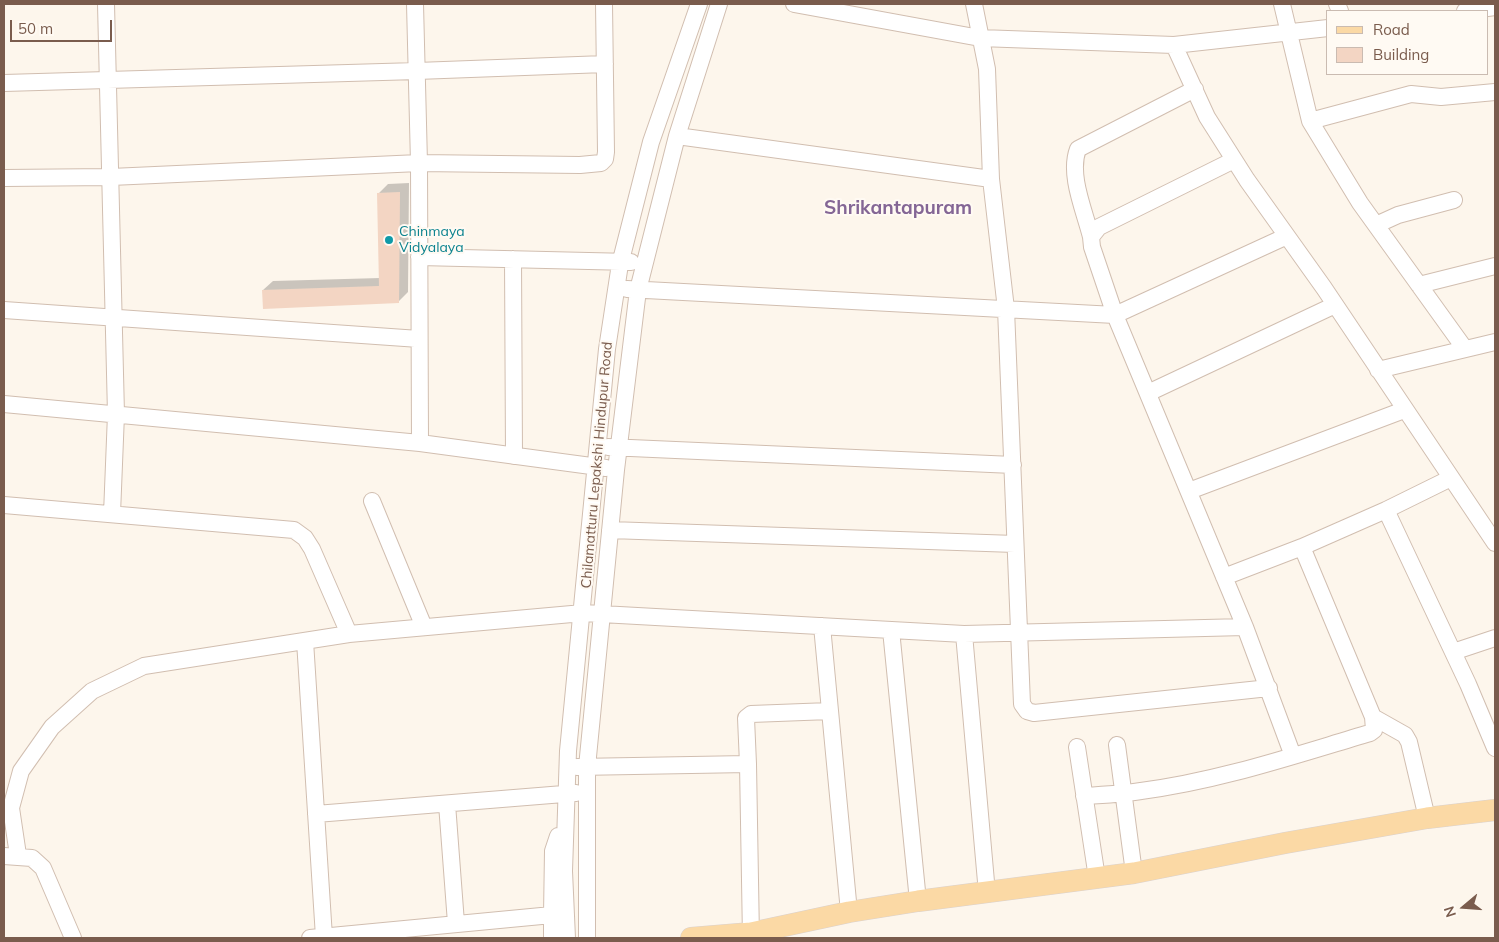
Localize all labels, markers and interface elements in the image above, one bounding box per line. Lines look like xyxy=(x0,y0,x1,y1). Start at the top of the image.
scale bar xyxy=(12,10,115,42)
legend xyxy=(1326,10,1489,75)
text: 50 m xyxy=(18,19,53,38)
text: Road xyxy=(1373,20,1410,39)
text: Building xyxy=(1373,45,1429,64)
district label: Shrikantapuram xyxy=(824,197,972,219)
place label: Chinmaya Vidyalaya xyxy=(399,224,465,256)
marker: Chinmaya Vidyalaya xyxy=(383,234,395,246)
street label: Chilamatturu Lepakshi Hindupur Road xyxy=(578,341,616,589)
north arrow xyxy=(1439,882,1489,932)
text: N xyxy=(1440,904,1460,919)

